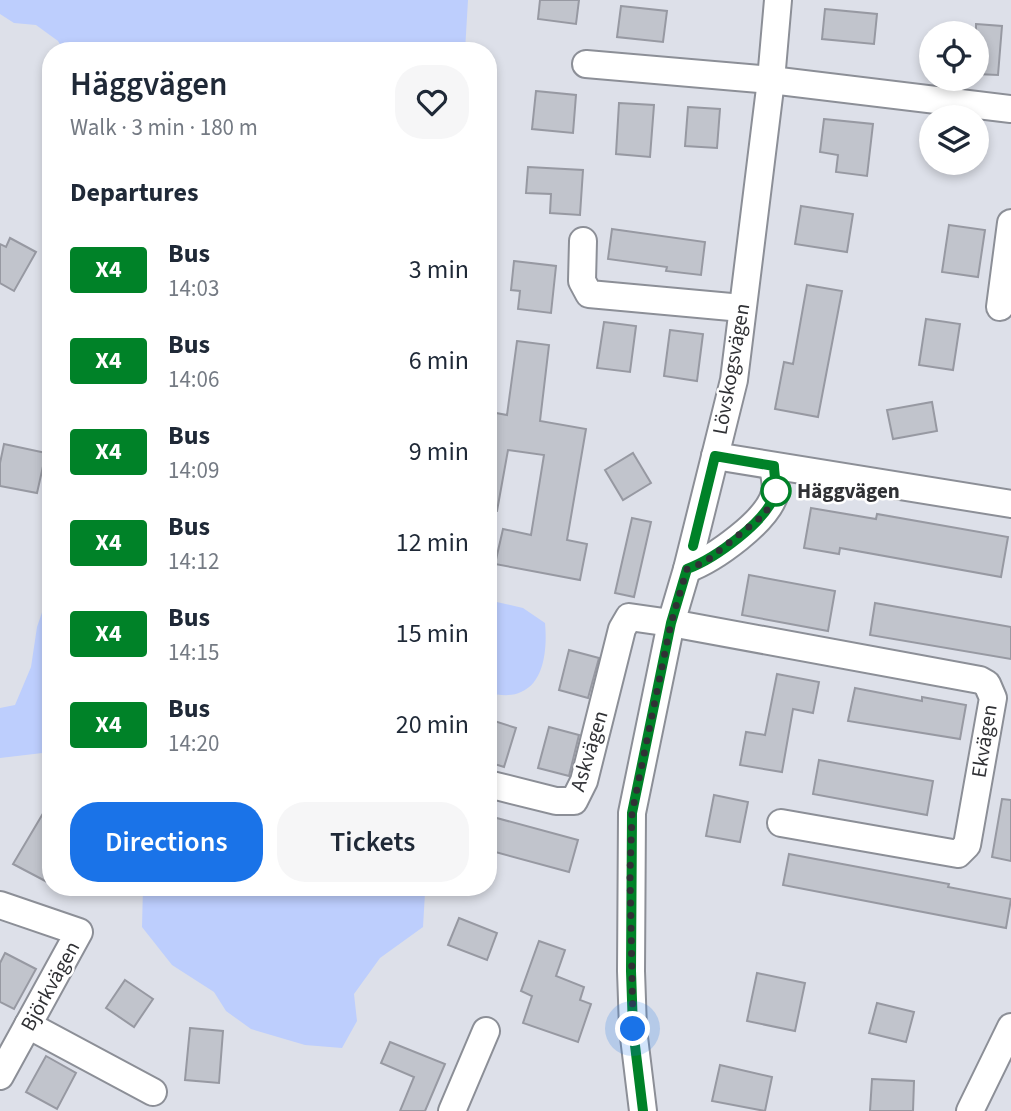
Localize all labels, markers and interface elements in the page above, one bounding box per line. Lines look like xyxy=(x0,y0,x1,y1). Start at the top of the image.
map controls xyxy=(919,21,989,175)
button: locate xyxy=(919,21,989,91)
text: Häggvägen xyxy=(70,61,228,108)
button: heart xyxy=(395,65,469,139)
button: layers xyxy=(919,105,989,175)
text: Walk · 3 min · 180 m xyxy=(70,111,258,144)
text: Departures xyxy=(70,174,198,211)
text: Bus xyxy=(168,235,210,272)
text: 3 min xyxy=(409,251,469,288)
text: X4 xyxy=(95,252,122,287)
text: 14:03 xyxy=(168,272,219,305)
street label: Lövskogsvägen xyxy=(705,301,757,437)
text: Bus xyxy=(168,326,210,363)
text: 6 min xyxy=(409,342,469,379)
text: X4 xyxy=(95,343,122,378)
text: 14:06 xyxy=(168,363,219,396)
text: Bus xyxy=(168,417,210,454)
text: 9 min xyxy=(409,433,469,470)
text: X4 xyxy=(95,434,122,469)
text: 14:09 xyxy=(168,454,219,487)
marker: Häggvägen xyxy=(761,476,791,506)
place label: Häggvägen xyxy=(797,476,900,506)
text: Bus xyxy=(168,508,210,545)
text: 12 min xyxy=(396,524,469,561)
text: X4 xyxy=(95,525,122,560)
text: 14:12 xyxy=(168,545,219,578)
text: Bus xyxy=(168,599,210,636)
text: 15 min xyxy=(396,615,469,652)
text: X4 xyxy=(95,616,122,651)
text: 14:15 xyxy=(168,636,219,669)
text: Bus xyxy=(168,690,210,727)
street label: Ekvägen xyxy=(963,702,1005,780)
text: 20 min xyxy=(396,706,469,743)
text: X4 xyxy=(95,707,122,742)
street label: Askvägen xyxy=(562,707,616,795)
text: 14:20 xyxy=(168,727,219,760)
button: Directions xyxy=(70,802,263,882)
button: Tickets xyxy=(277,802,469,882)
street label: Björkvägen xyxy=(13,936,87,1036)
your location xyxy=(615,1011,650,1046)

